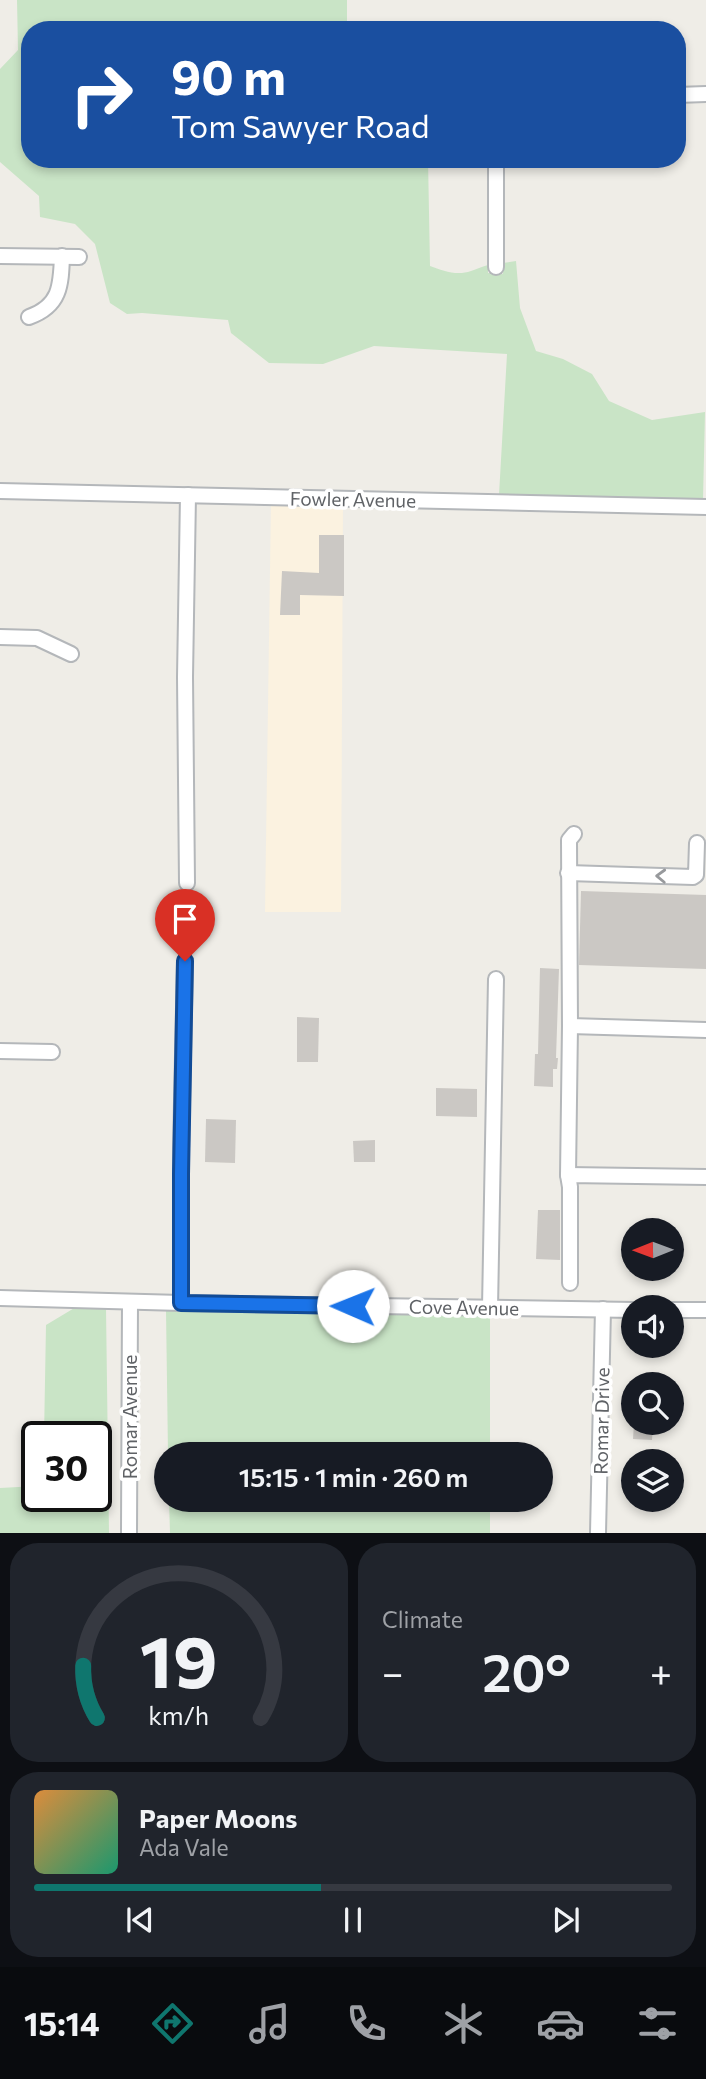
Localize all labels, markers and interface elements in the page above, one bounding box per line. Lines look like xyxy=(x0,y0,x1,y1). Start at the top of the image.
text: 90 m xyxy=(171,45,286,105)
icon: right xyxy=(56,49,147,140)
text: Tom Sawyer Road xyxy=(171,105,429,145)
street label: Fowler Avenue xyxy=(290,486,416,512)
one-way arrow xyxy=(655,869,666,884)
pin xyxy=(155,889,215,961)
icon: arrive xyxy=(166,900,204,938)
north arrow xyxy=(621,1218,684,1281)
map controls xyxy=(621,1218,684,1512)
position arrow xyxy=(316,1269,390,1343)
street label: Cove Avenue xyxy=(409,1295,519,1319)
button: sound xyxy=(621,1295,684,1358)
street label: Romar Avenue xyxy=(118,1355,141,1479)
street label: Romar Drive xyxy=(589,1367,613,1475)
button: search xyxy=(621,1372,684,1435)
speed limit sign: 30 xyxy=(21,1421,112,1512)
button: layers xyxy=(621,1449,684,1512)
text: 15:15 · 1 min · 260 m xyxy=(239,1461,468,1492)
text: Climate xyxy=(382,1605,463,1633)
text: 19 xyxy=(140,1615,218,1704)
text: 20° xyxy=(482,1639,571,1703)
text: − xyxy=(382,1648,404,1695)
text: + xyxy=(650,1648,672,1695)
text: km/h xyxy=(149,1700,209,1730)
text: Paper Moons xyxy=(139,1802,297,1833)
text: Ada Vale xyxy=(139,1833,229,1861)
icon: previous xyxy=(121,1901,159,1939)
icon: pause xyxy=(334,1901,372,1939)
icon: next xyxy=(547,1901,585,1939)
icon: directions xyxy=(148,1999,197,2048)
icon: music xyxy=(245,1999,294,2048)
icon: phone xyxy=(342,1999,391,2048)
icon: climate xyxy=(439,1999,488,2048)
icon: car xyxy=(536,1999,585,2048)
icon: filters xyxy=(633,1999,682,2048)
text: 15:14 xyxy=(24,2003,100,2043)

